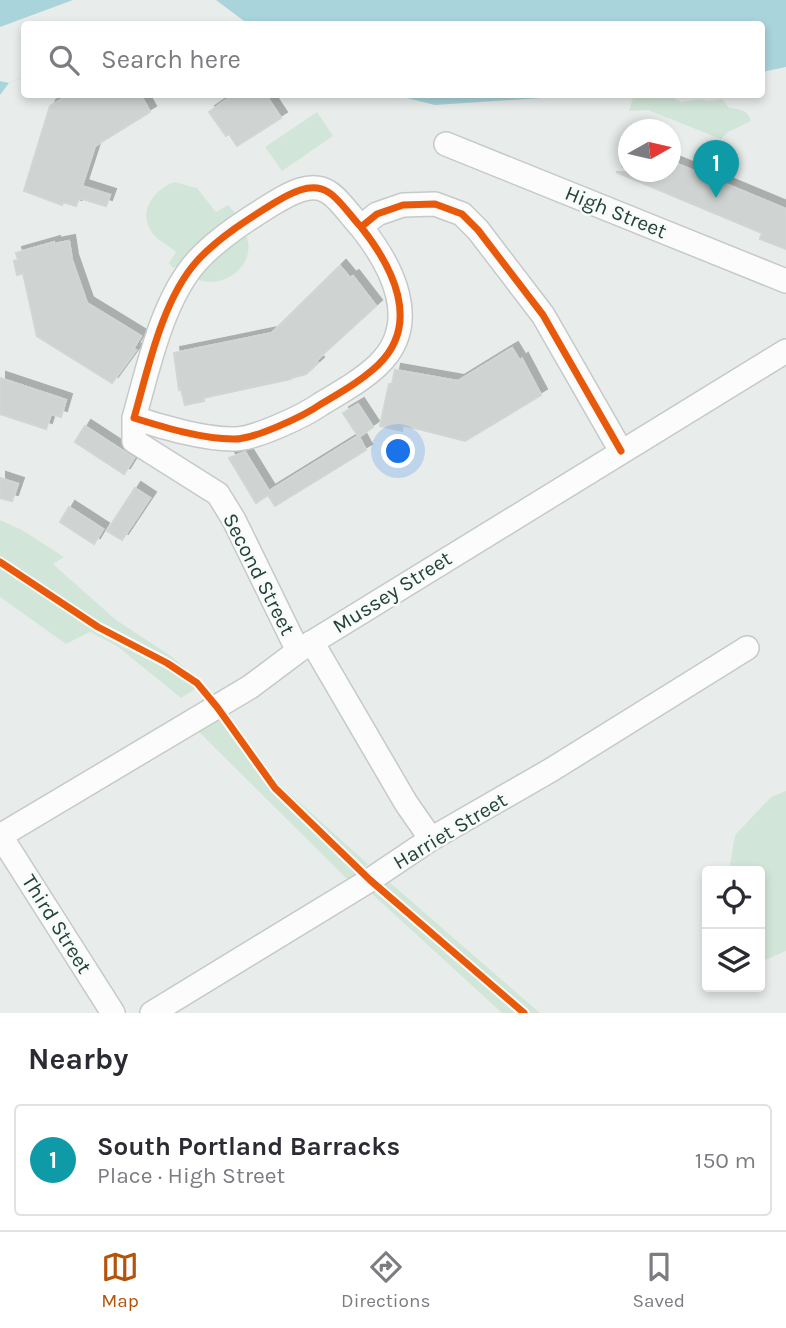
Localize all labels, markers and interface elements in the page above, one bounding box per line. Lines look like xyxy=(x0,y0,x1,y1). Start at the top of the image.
search box xyxy=(21,21,765,98)
icon: search xyxy=(45,41,83,79)
text: Search here xyxy=(101,44,241,75)
north arrow xyxy=(618,119,681,182)
pin: 1 xyxy=(693,140,739,198)
street label: High Street xyxy=(562,181,670,243)
your location xyxy=(381,434,415,468)
street label: Second Street xyxy=(218,509,300,639)
street label: Mussey Street xyxy=(328,546,456,638)
street label: Harriet Street xyxy=(389,788,511,874)
map controls xyxy=(702,866,765,992)
button: locate xyxy=(702,866,765,929)
street label: Third Street xyxy=(17,870,97,978)
button: layers xyxy=(702,929,765,992)
text: Nearby xyxy=(28,1041,128,1077)
text: South Portland Barracks xyxy=(97,1131,400,1162)
text: 1 xyxy=(49,1147,57,1174)
text: 150 m xyxy=(695,1147,756,1174)
text: Place · High Street xyxy=(97,1162,285,1189)
tab: Map xyxy=(101,1248,139,1312)
tab: Directions xyxy=(341,1248,430,1312)
tab: Saved xyxy=(632,1248,685,1312)

